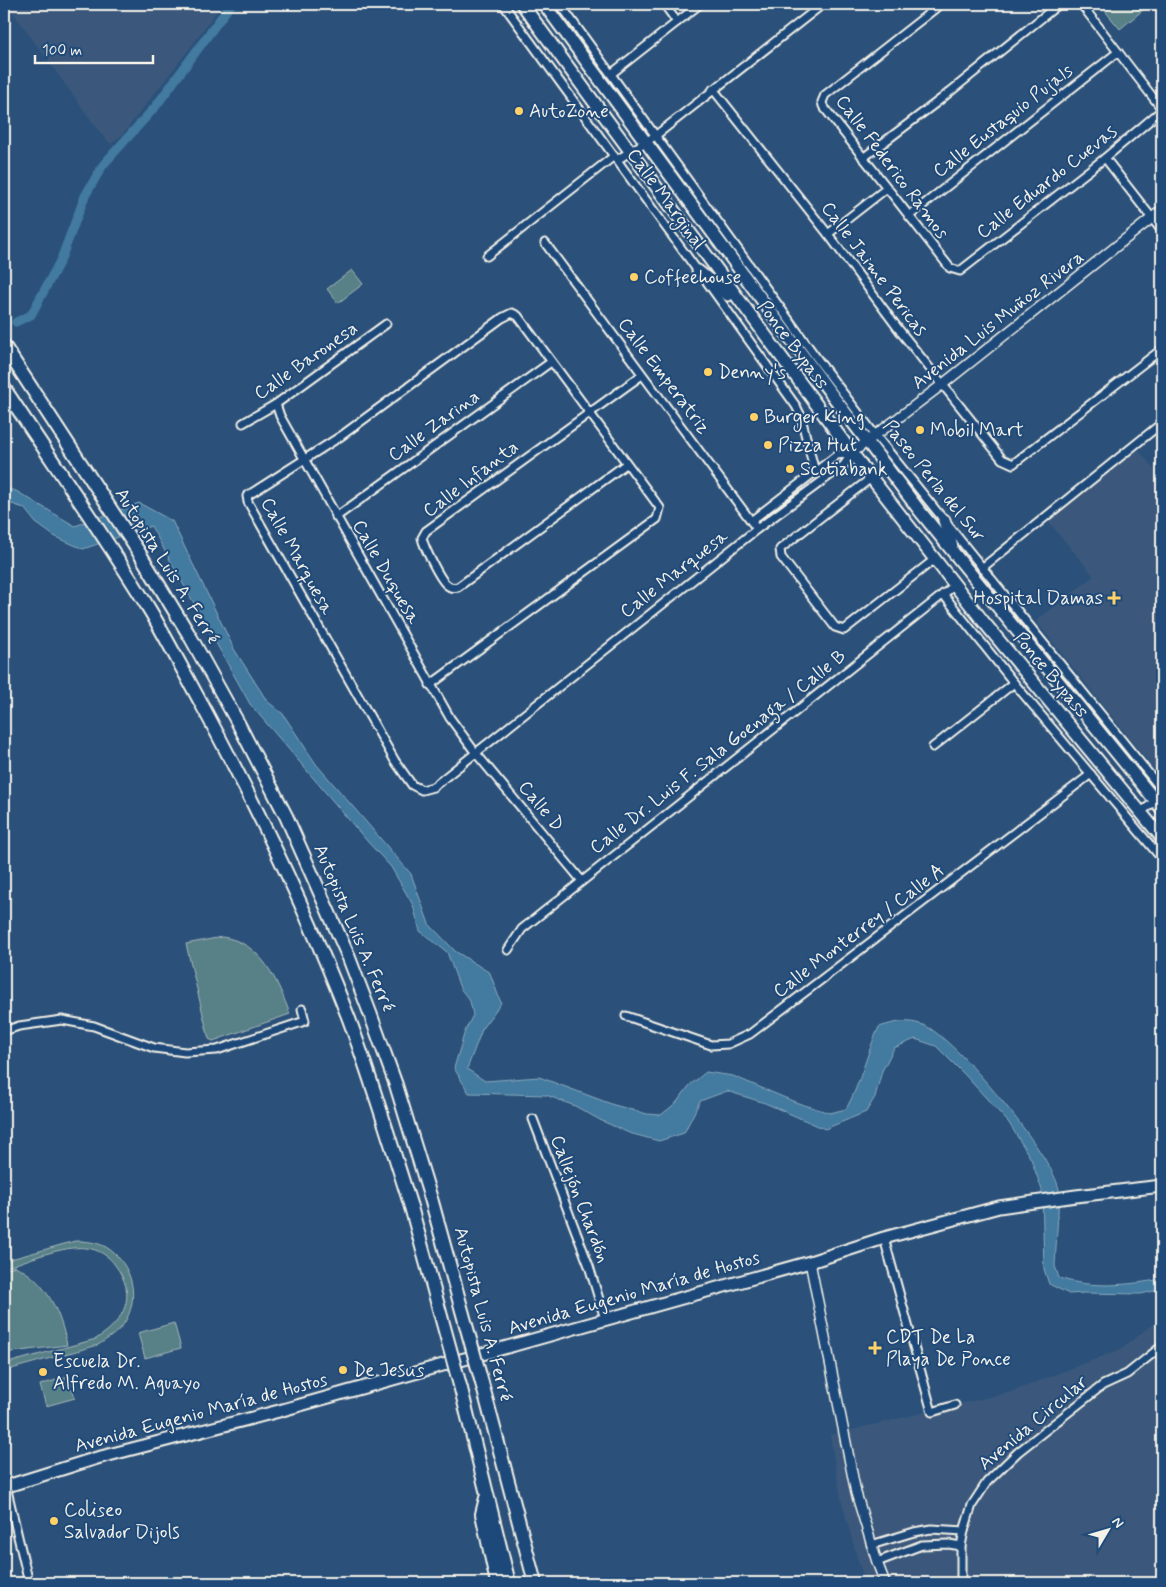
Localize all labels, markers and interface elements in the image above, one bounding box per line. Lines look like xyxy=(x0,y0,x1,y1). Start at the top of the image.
scale bar xyxy=(35,32,152,64)
text: 100 m xyxy=(42,41,82,61)
street label: Calle Eustaquio Pujals xyxy=(928,58,1079,184)
street label: Calle Federico Ramos xyxy=(830,90,955,245)
place label: AutoZone xyxy=(529,99,609,124)
marker: AutoZone xyxy=(513,105,525,117)
street label: Calle Eduardo Cuevas xyxy=(971,119,1123,245)
street label: Calle Marginal xyxy=(619,143,711,256)
street label: Calle Jaime Pericas xyxy=(815,197,933,341)
street label: Avenida Luis Muñoz Rivera xyxy=(907,245,1089,395)
place label: Coffeehouse xyxy=(644,265,741,290)
marker: Coffeehouse xyxy=(628,271,640,283)
street label: Ponce Bypass xyxy=(751,296,835,394)
street label: Calle Emperatriz xyxy=(612,313,716,440)
street label: Calle Baronesa xyxy=(249,316,363,406)
place label: Denny's xyxy=(718,360,787,386)
marker: Denny's xyxy=(702,366,714,378)
street label: Calle Zarina xyxy=(383,384,485,468)
place label: Burger King xyxy=(764,405,865,432)
marker: Burger King xyxy=(748,411,760,423)
street label: Paseo Perla del Sur xyxy=(877,415,991,547)
place label: Mobil Mart xyxy=(930,418,1024,443)
marker: Mobil Mart xyxy=(914,424,926,436)
place label: Pizza Hut xyxy=(778,433,857,458)
street label: Calle Infanta xyxy=(418,435,524,523)
marker: Pizza Hut xyxy=(762,439,774,451)
place label: Scotiabank xyxy=(800,457,888,482)
marker: Scotiabank xyxy=(784,463,796,475)
street label: Autopista Luis A. Ferré xyxy=(109,483,225,649)
street label: Calle Marquesa xyxy=(255,493,340,620)
street label: Calle Duquesa xyxy=(346,515,426,629)
street label: Calle Marquesa xyxy=(615,524,733,624)
place label: Hospital Damas xyxy=(974,586,1103,611)
marker: Hospital Damas xyxy=(1107,591,1121,605)
street label: Ponce Bypass xyxy=(1008,627,1094,723)
street label: Calle Dr. Luis F. Sala Goenaga / Calle B xyxy=(585,644,853,862)
street label: Calle D xyxy=(512,775,570,837)
street label: Autopista Luis A. Ferré xyxy=(307,840,401,1016)
street label: Calle Monterrey / Calle A xyxy=(768,858,950,1004)
street label: Callejón Chardón xyxy=(544,1132,616,1266)
street label: Autopista Luis A. Ferré xyxy=(448,1224,518,1404)
street label: Avenida Eugenio María de Hostos xyxy=(505,1245,764,1342)
place label: CDT De La Playa De Ponce xyxy=(886,1325,1011,1372)
marker: CDT De La Playa De Ponce xyxy=(868,1341,882,1355)
place label: Escuela Dr. Alfredo M. Aguayo xyxy=(53,1349,200,1397)
place label: De Jesus xyxy=(353,1358,425,1383)
marker: De Jesus xyxy=(337,1364,349,1376)
marker: Escuela Dr. Alfredo M. Aguayo xyxy=(37,1366,49,1378)
street label: Avenida Eugenio María de Hostos xyxy=(72,1367,331,1460)
street label: Avenida Circular xyxy=(973,1370,1093,1476)
place label: Coliseo Salvador Dijols xyxy=(64,1498,180,1545)
north arrow xyxy=(1084,1504,1134,1554)
text: N xyxy=(1107,1513,1127,1532)
marker: Coliseo Salvador Dijols xyxy=(48,1515,60,1527)

